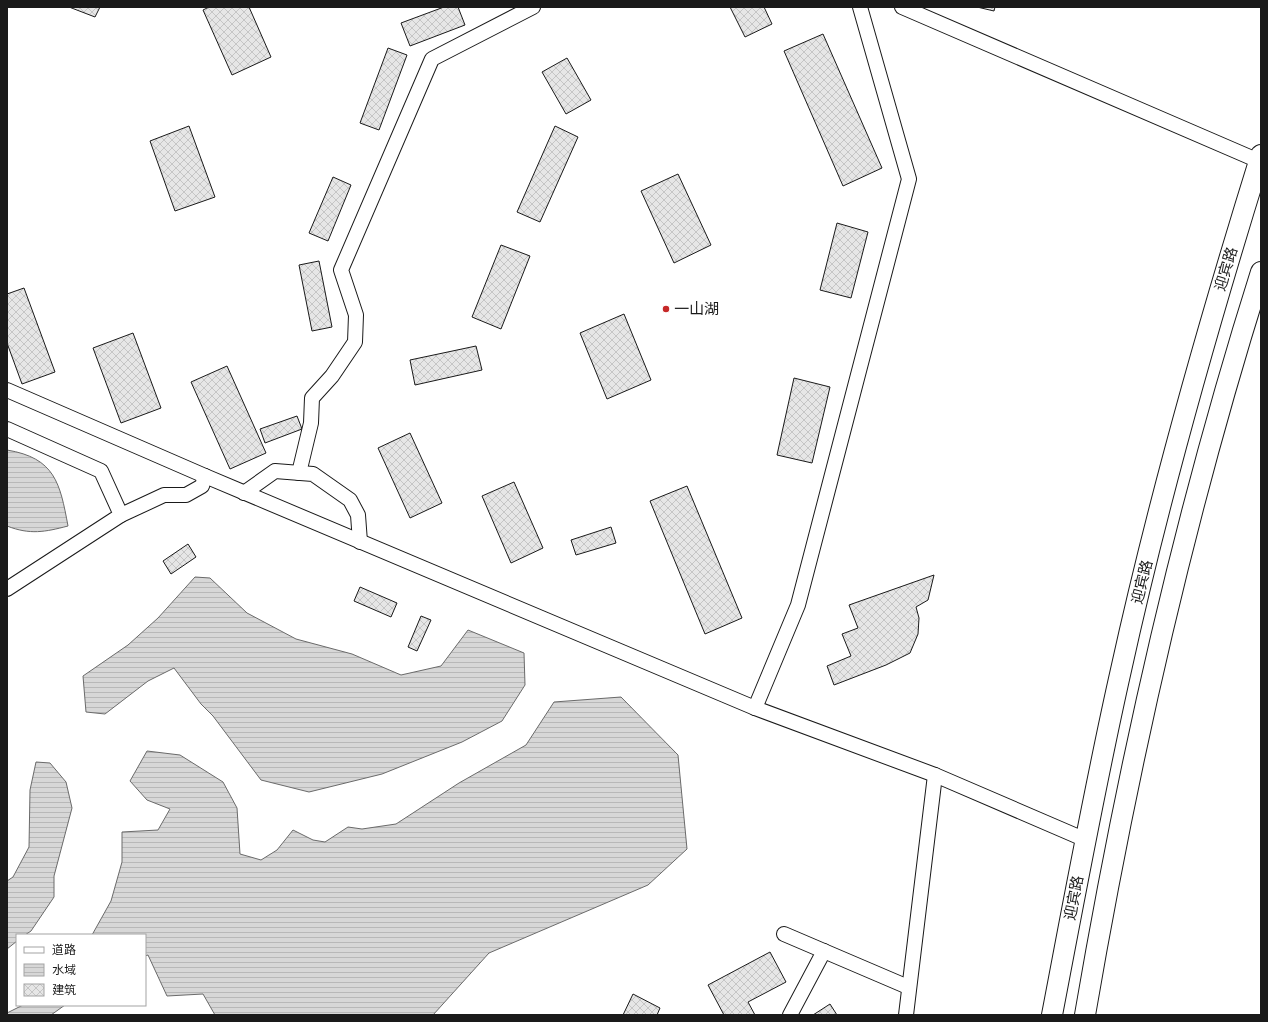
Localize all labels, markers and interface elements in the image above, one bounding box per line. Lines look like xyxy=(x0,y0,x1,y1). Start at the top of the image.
street label: 迎宾路 xyxy=(1212,245,1240,293)
place label: 一山湖 xyxy=(674,301,719,317)
marker: 一山湖 xyxy=(661,304,671,314)
street label: 迎宾路 xyxy=(1129,558,1155,606)
street label: 迎宾路 xyxy=(1062,874,1086,922)
legend xyxy=(16,934,146,1006)
text: 道路 xyxy=(52,943,76,956)
text: 水域 xyxy=(52,964,76,976)
text: 建筑 xyxy=(52,983,76,996)

